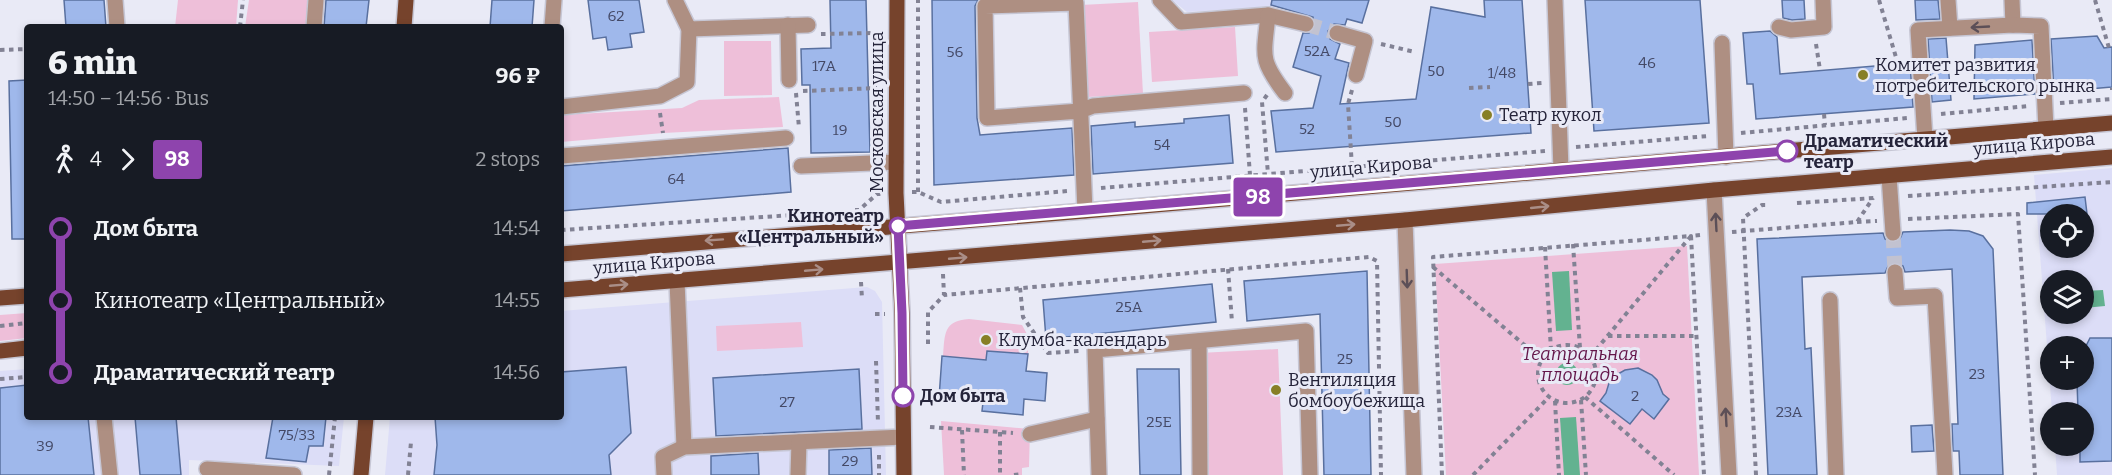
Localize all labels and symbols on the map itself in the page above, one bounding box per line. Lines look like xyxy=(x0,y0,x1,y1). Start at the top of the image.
house number: 62 xyxy=(608,7,624,25)
one-way arrow xyxy=(1970,21,1990,32)
street label: Московская улица xyxy=(866,31,888,193)
house number: 52А xyxy=(1304,42,1331,60)
house number: 56 xyxy=(947,43,964,61)
house number: 46 xyxy=(1638,54,1656,72)
place label: Комитет развития потребительского рынка xyxy=(1875,54,2095,97)
house number: 17А xyxy=(812,57,836,75)
house number: 50 xyxy=(1427,62,1445,80)
house number: 1/48 xyxy=(1488,64,1516,82)
marker: Комитет развития потребительского рынка xyxy=(1856,68,1870,82)
place label: Театр кукол xyxy=(1499,104,1602,126)
marker: Театр кукол xyxy=(1480,108,1494,122)
house number: 50 xyxy=(1384,113,1402,131)
house number: 52 xyxy=(1299,120,1315,138)
house number: 19 xyxy=(833,121,847,139)
street label: улица Кирова xyxy=(1971,128,2096,160)
place label: Драматический театр xyxy=(1804,130,1948,173)
house number: 54 xyxy=(1154,136,1171,154)
marker: Драматический театр xyxy=(1776,140,1798,162)
street label: улица Кирова xyxy=(1308,151,1433,183)
house number: 64 xyxy=(667,170,685,188)
line badge: 98 xyxy=(1231,178,1285,216)
one-way arrow xyxy=(1530,201,1550,212)
place label: Кинотеатр «Центральный» xyxy=(737,205,884,248)
one-way arrow xyxy=(1711,212,1722,232)
marker: Кинотеатр «Центральный» xyxy=(889,217,907,235)
one-way arrow xyxy=(1336,219,1356,230)
one-way arrow xyxy=(704,235,724,246)
one-way arrow xyxy=(1142,236,1161,247)
street label: улица Кирова xyxy=(591,247,716,279)
one-way arrow xyxy=(947,252,967,263)
one-way arrow xyxy=(803,264,823,275)
one-way arrow xyxy=(1402,268,1413,288)
one-way arrow xyxy=(609,280,629,291)
house number: 25А xyxy=(1116,298,1143,316)
place label: Клумба-календарь xyxy=(998,329,1166,351)
marker: Клумба-календарь xyxy=(979,333,993,347)
park label: Театральная площадь xyxy=(1522,343,1638,386)
house number: 25 xyxy=(1337,350,1353,368)
house number: 23 xyxy=(1969,365,1985,383)
place label: Вентиляция бомбоубежища xyxy=(1288,369,1425,412)
marker: Вентиляция бомбоубежища xyxy=(1269,383,1283,397)
marker: Дом быта xyxy=(892,385,914,407)
place label: Дом быта xyxy=(920,385,1005,407)
house number: 2 xyxy=(1631,387,1639,405)
house number: 27 xyxy=(779,393,795,411)
house number: 23А xyxy=(1776,403,1803,421)
one-way arrow xyxy=(1721,407,1732,427)
house number: 25Е xyxy=(1146,413,1172,431)
house number: 75/33 xyxy=(279,426,315,444)
house number: 39 xyxy=(36,437,54,455)
house number: 29 xyxy=(842,452,858,470)

